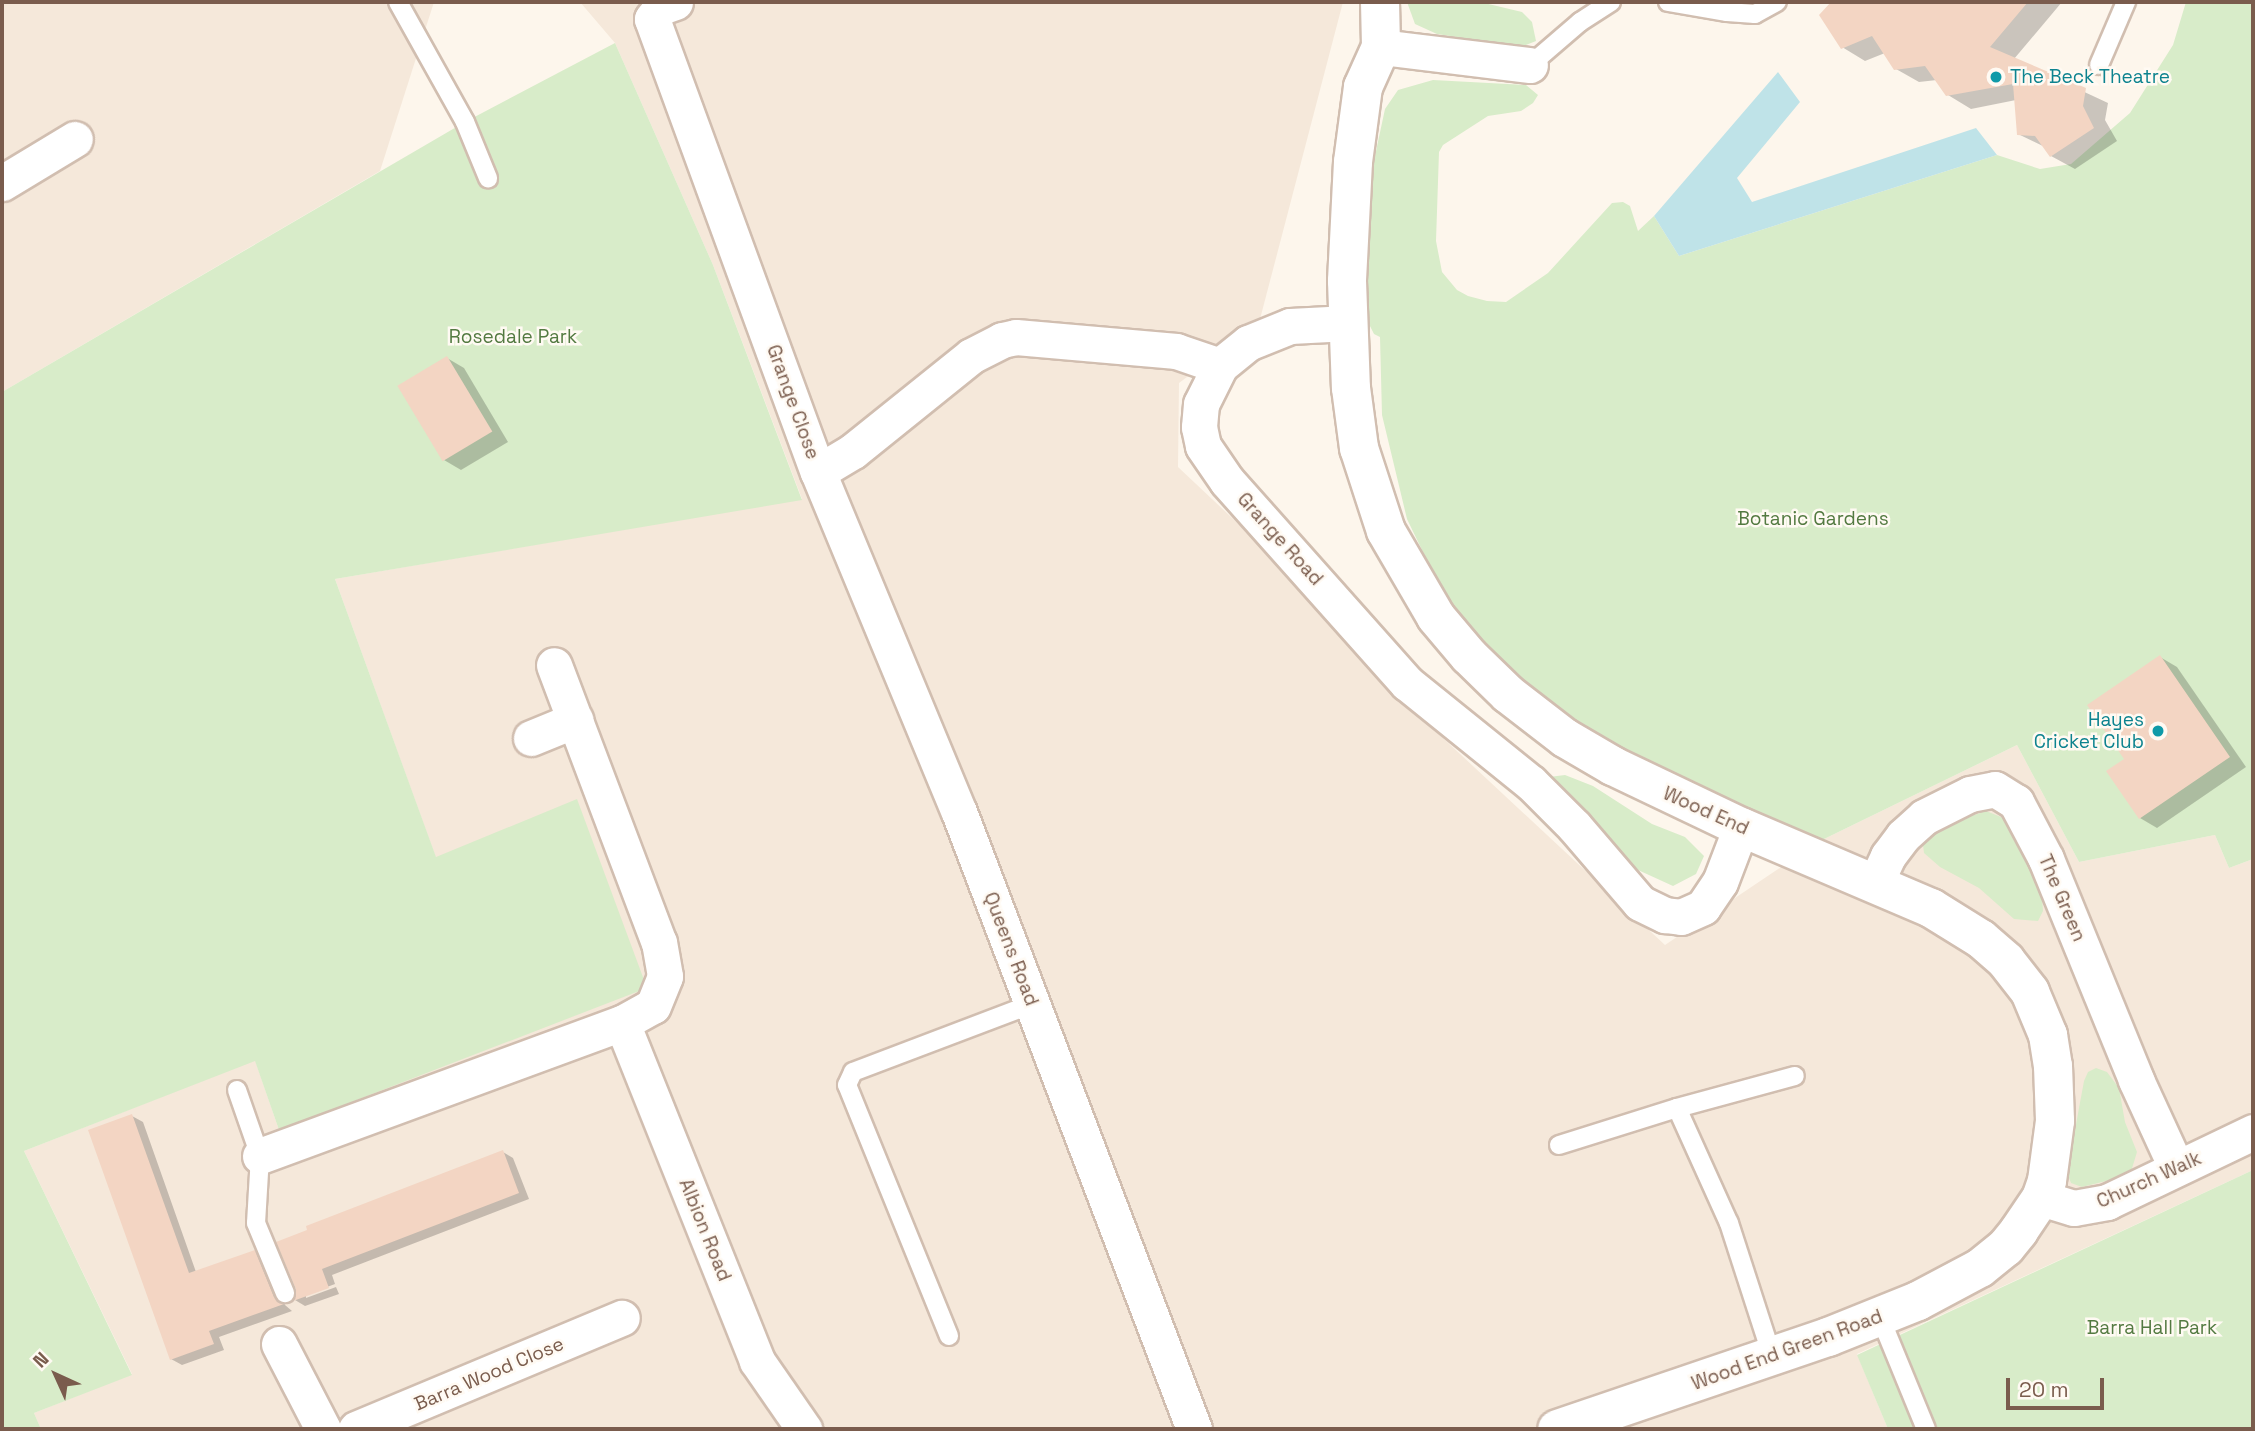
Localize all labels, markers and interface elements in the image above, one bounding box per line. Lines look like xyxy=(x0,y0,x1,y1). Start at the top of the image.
place label: The Beck Theatre xyxy=(2010,66,2170,88)
marker: The Beck Theatre xyxy=(1988,69,2004,85)
park label: Rosedale Park xyxy=(449,326,577,348)
street label: Grange Close xyxy=(762,342,824,462)
street label: Grange Road xyxy=(1232,488,1328,590)
park label: Botanic Gardens xyxy=(1737,508,1889,530)
place label: Hayes Cricket Club xyxy=(2034,709,2144,753)
marker: Hayes Cricket Club xyxy=(2150,723,2166,739)
street label: Wood End xyxy=(1660,782,1752,840)
street label: The Green xyxy=(2033,851,2091,945)
street label: Queens Road xyxy=(979,889,1043,1009)
street label: Church Walk xyxy=(2093,1147,2205,1213)
street label: Albion Road xyxy=(674,1175,736,1285)
street label: Wood End Green Road xyxy=(1688,1305,1886,1395)
park label: Barra Hall Park xyxy=(2087,1317,2217,1339)
street label: Barra Wood Close xyxy=(411,1332,567,1416)
north arrow xyxy=(21,1340,91,1410)
text: N xyxy=(27,1346,54,1373)
scale bar xyxy=(2010,1364,2108,1408)
text: 20 m xyxy=(2019,1376,2069,1403)

